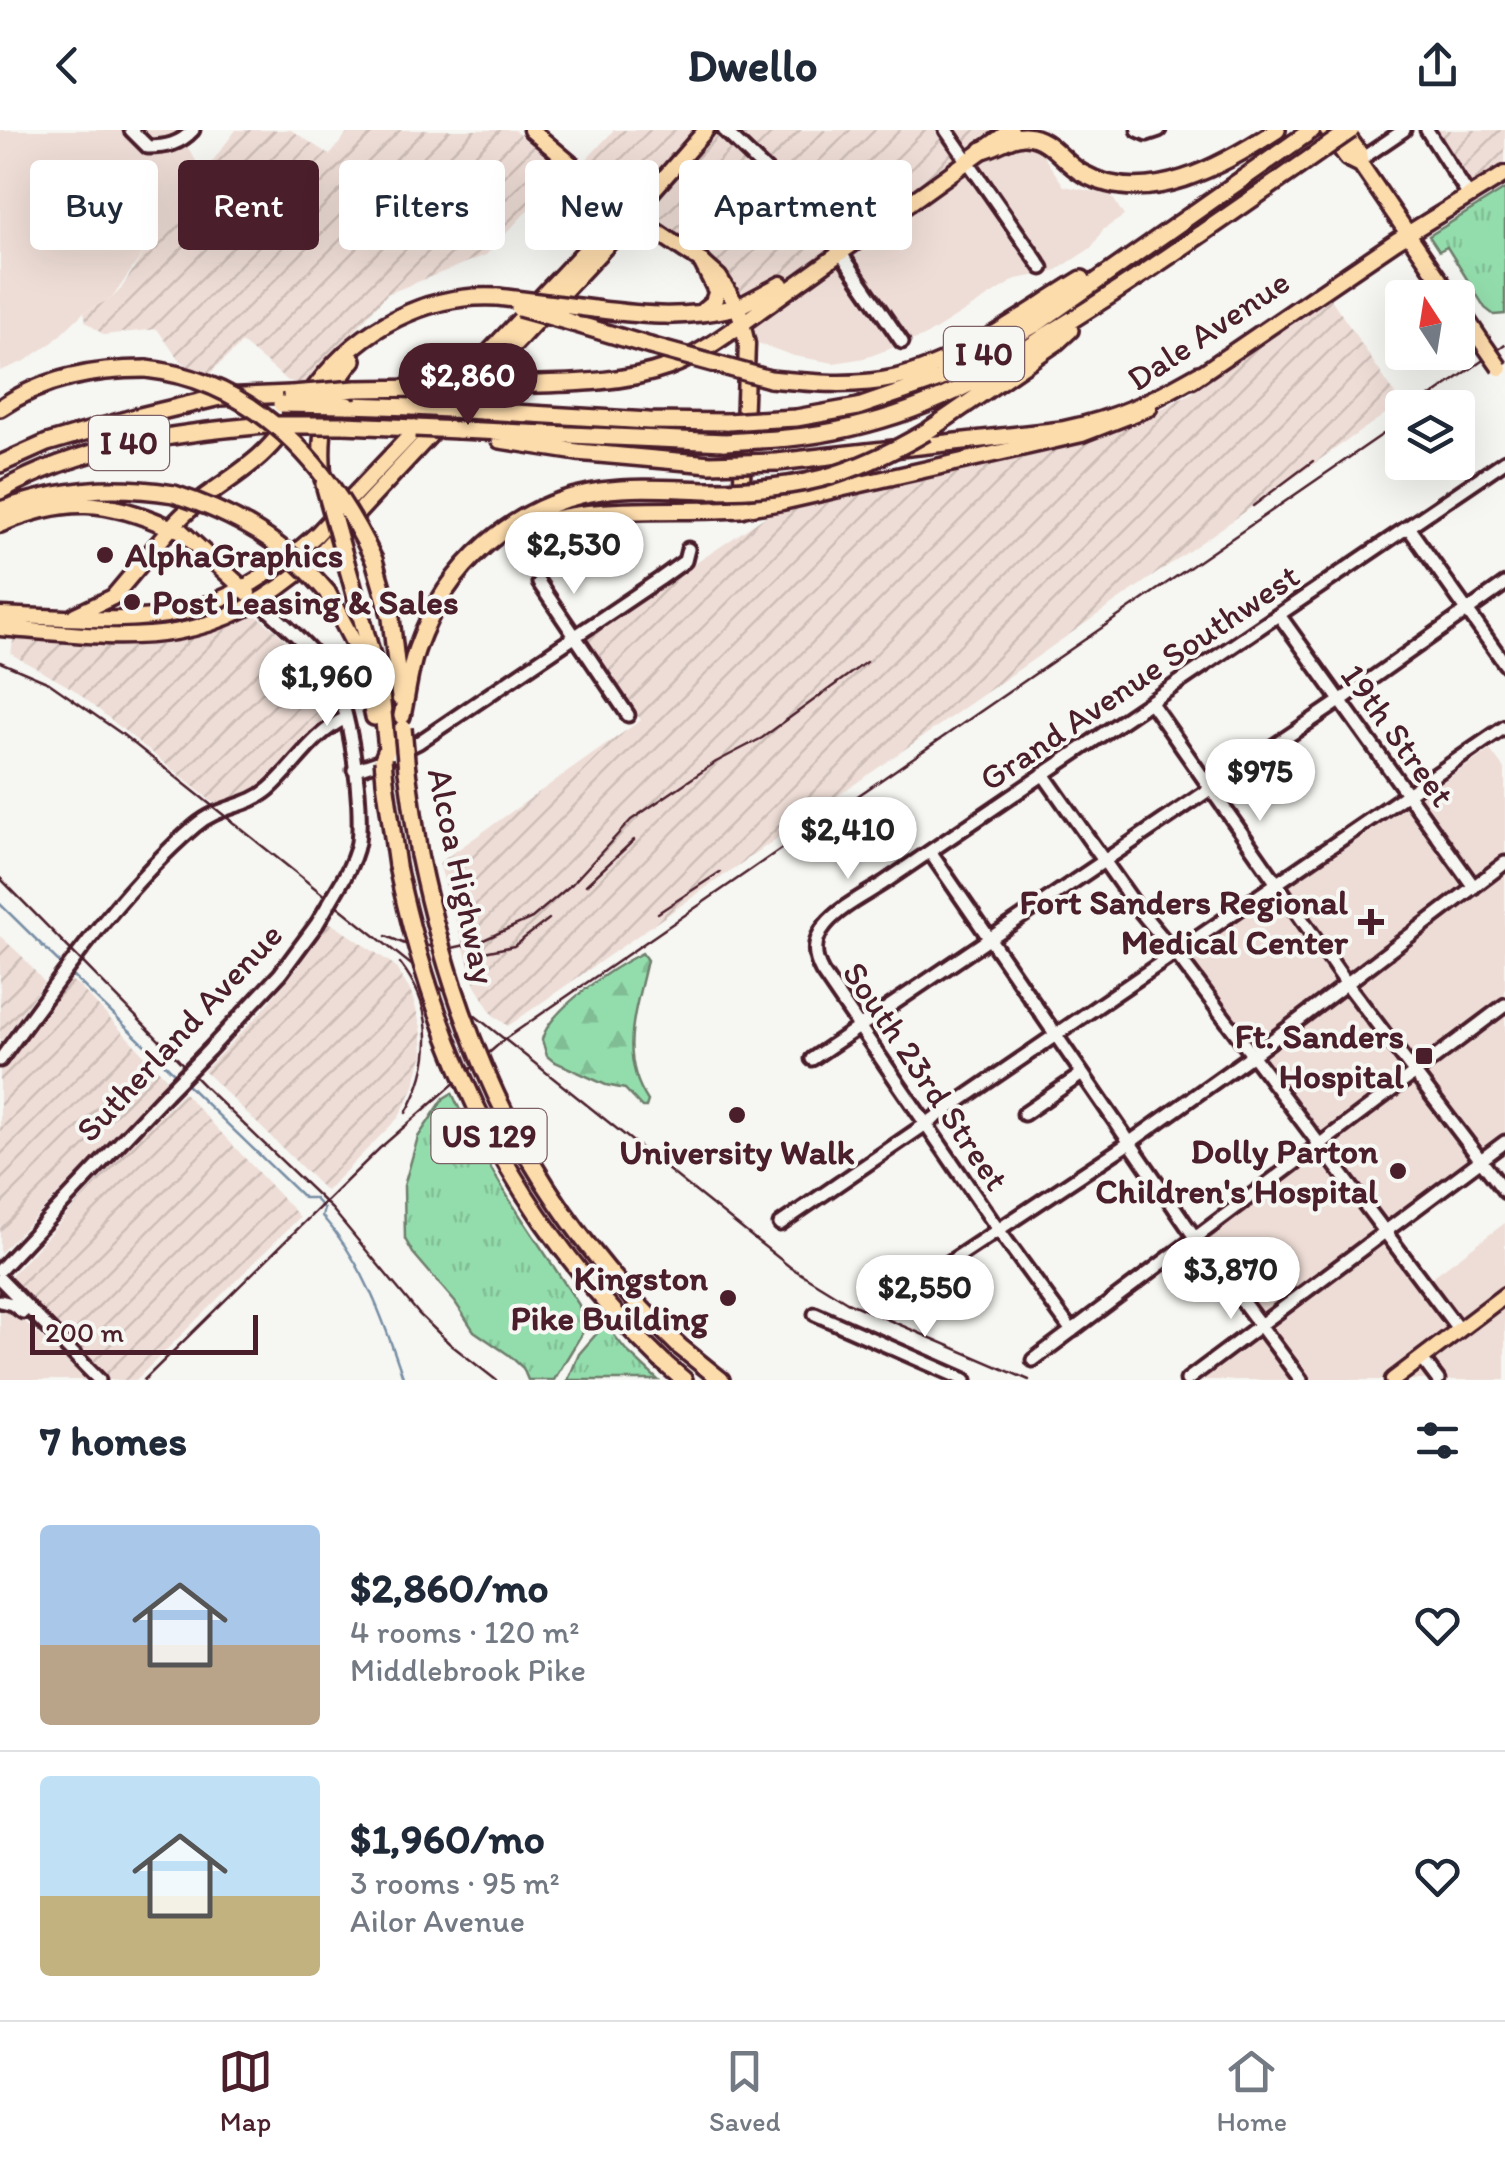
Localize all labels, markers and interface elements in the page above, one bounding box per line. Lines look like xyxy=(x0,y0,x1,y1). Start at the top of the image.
icon: back xyxy=(40,38,95,93)
text: Dwello xyxy=(687,38,818,92)
icon: share xyxy=(1410,38,1465,93)
chip: Buy xyxy=(30,160,158,250)
chip: Rent xyxy=(178,160,319,250)
chip: Filters xyxy=(339,160,505,250)
chip: New xyxy=(525,160,659,250)
chip: Apartment xyxy=(679,160,912,250)
street label: Dale Avenue xyxy=(1119,260,1297,400)
north arrow xyxy=(1385,280,1475,370)
map controls xyxy=(1385,280,1475,480)
road number: I 40 xyxy=(944,327,1024,381)
pin: $2,860 xyxy=(387,343,549,428)
text: $2,860 xyxy=(421,356,515,394)
button: layers xyxy=(1385,390,1475,480)
road number: I 40 xyxy=(89,416,169,470)
pin: $2,530 xyxy=(493,512,655,597)
text: $2,530 xyxy=(527,525,621,563)
place label: AlphaGraphics xyxy=(125,534,343,576)
marker: AlphaGraphics xyxy=(94,544,116,566)
street label: Grand Avenue Southwest xyxy=(971,554,1307,800)
place label: Post Leasing & Sales xyxy=(152,581,459,623)
marker: Post Leasing & Sales xyxy=(121,591,143,613)
pin: $1,960 xyxy=(246,644,408,729)
street label: 19th Street xyxy=(1332,655,1464,815)
text: $1,960 xyxy=(281,657,373,695)
pin: $975 xyxy=(1201,739,1319,824)
text: $975 xyxy=(1227,752,1293,790)
street label: Alcoa Highway xyxy=(419,764,505,988)
pin: $2,410 xyxy=(767,797,929,882)
text: $2,410 xyxy=(801,810,895,848)
place label: Fort Sanders Regional Medical Center xyxy=(1020,881,1349,963)
marker: Fort Sanders Regional Medical Center xyxy=(1358,909,1384,935)
street label: Sutherland Avenue xyxy=(67,914,291,1150)
street label: South 23rd Street xyxy=(834,953,1018,1199)
place label: Ft. Sanders Hospital xyxy=(1235,1015,1404,1097)
marker: Ft. Sanders Hospital xyxy=(1413,1045,1435,1067)
marker: University Walk xyxy=(726,1104,748,1126)
road number: US 129 xyxy=(432,1109,546,1163)
place label: Dolly Parton Children's Hospital xyxy=(1095,1130,1378,1212)
place label: University Walk xyxy=(619,1131,855,1173)
marker: Dolly Parton Children's Hospital xyxy=(1387,1160,1409,1182)
pin: $3,870 xyxy=(1150,1237,1312,1322)
text: $3,870 xyxy=(1184,1250,1278,1288)
pin: $2,550 xyxy=(844,1255,1006,1340)
place label: Kingston Pike Building xyxy=(510,1257,709,1339)
text: $2,550 xyxy=(878,1268,972,1306)
marker: Kingston Pike Building xyxy=(717,1287,739,1309)
scale bar xyxy=(30,1310,258,1354)
text: 200 m xyxy=(45,1315,124,1349)
icon: filters xyxy=(1410,1413,1465,1468)
text: 7 homes xyxy=(40,1415,187,1466)
text: $2,860/mo xyxy=(350,1562,549,1613)
icon: home xyxy=(120,1565,240,1685)
icon: heart xyxy=(1410,1598,1465,1653)
text: 4 rooms · 120 m² xyxy=(350,1613,580,1651)
text: Middlebrook Pike xyxy=(350,1651,586,1689)
text: $1,960/mo xyxy=(350,1813,545,1864)
icon: home xyxy=(120,1816,240,1936)
icon: heart xyxy=(1410,1849,1465,1904)
text: 3 rooms · 95 m² xyxy=(350,1864,560,1902)
text: Ailor Avenue xyxy=(350,1902,525,1940)
tab: Map xyxy=(218,2044,273,2138)
tab: Saved xyxy=(709,2044,780,2138)
tab: Home xyxy=(1216,2044,1287,2138)

